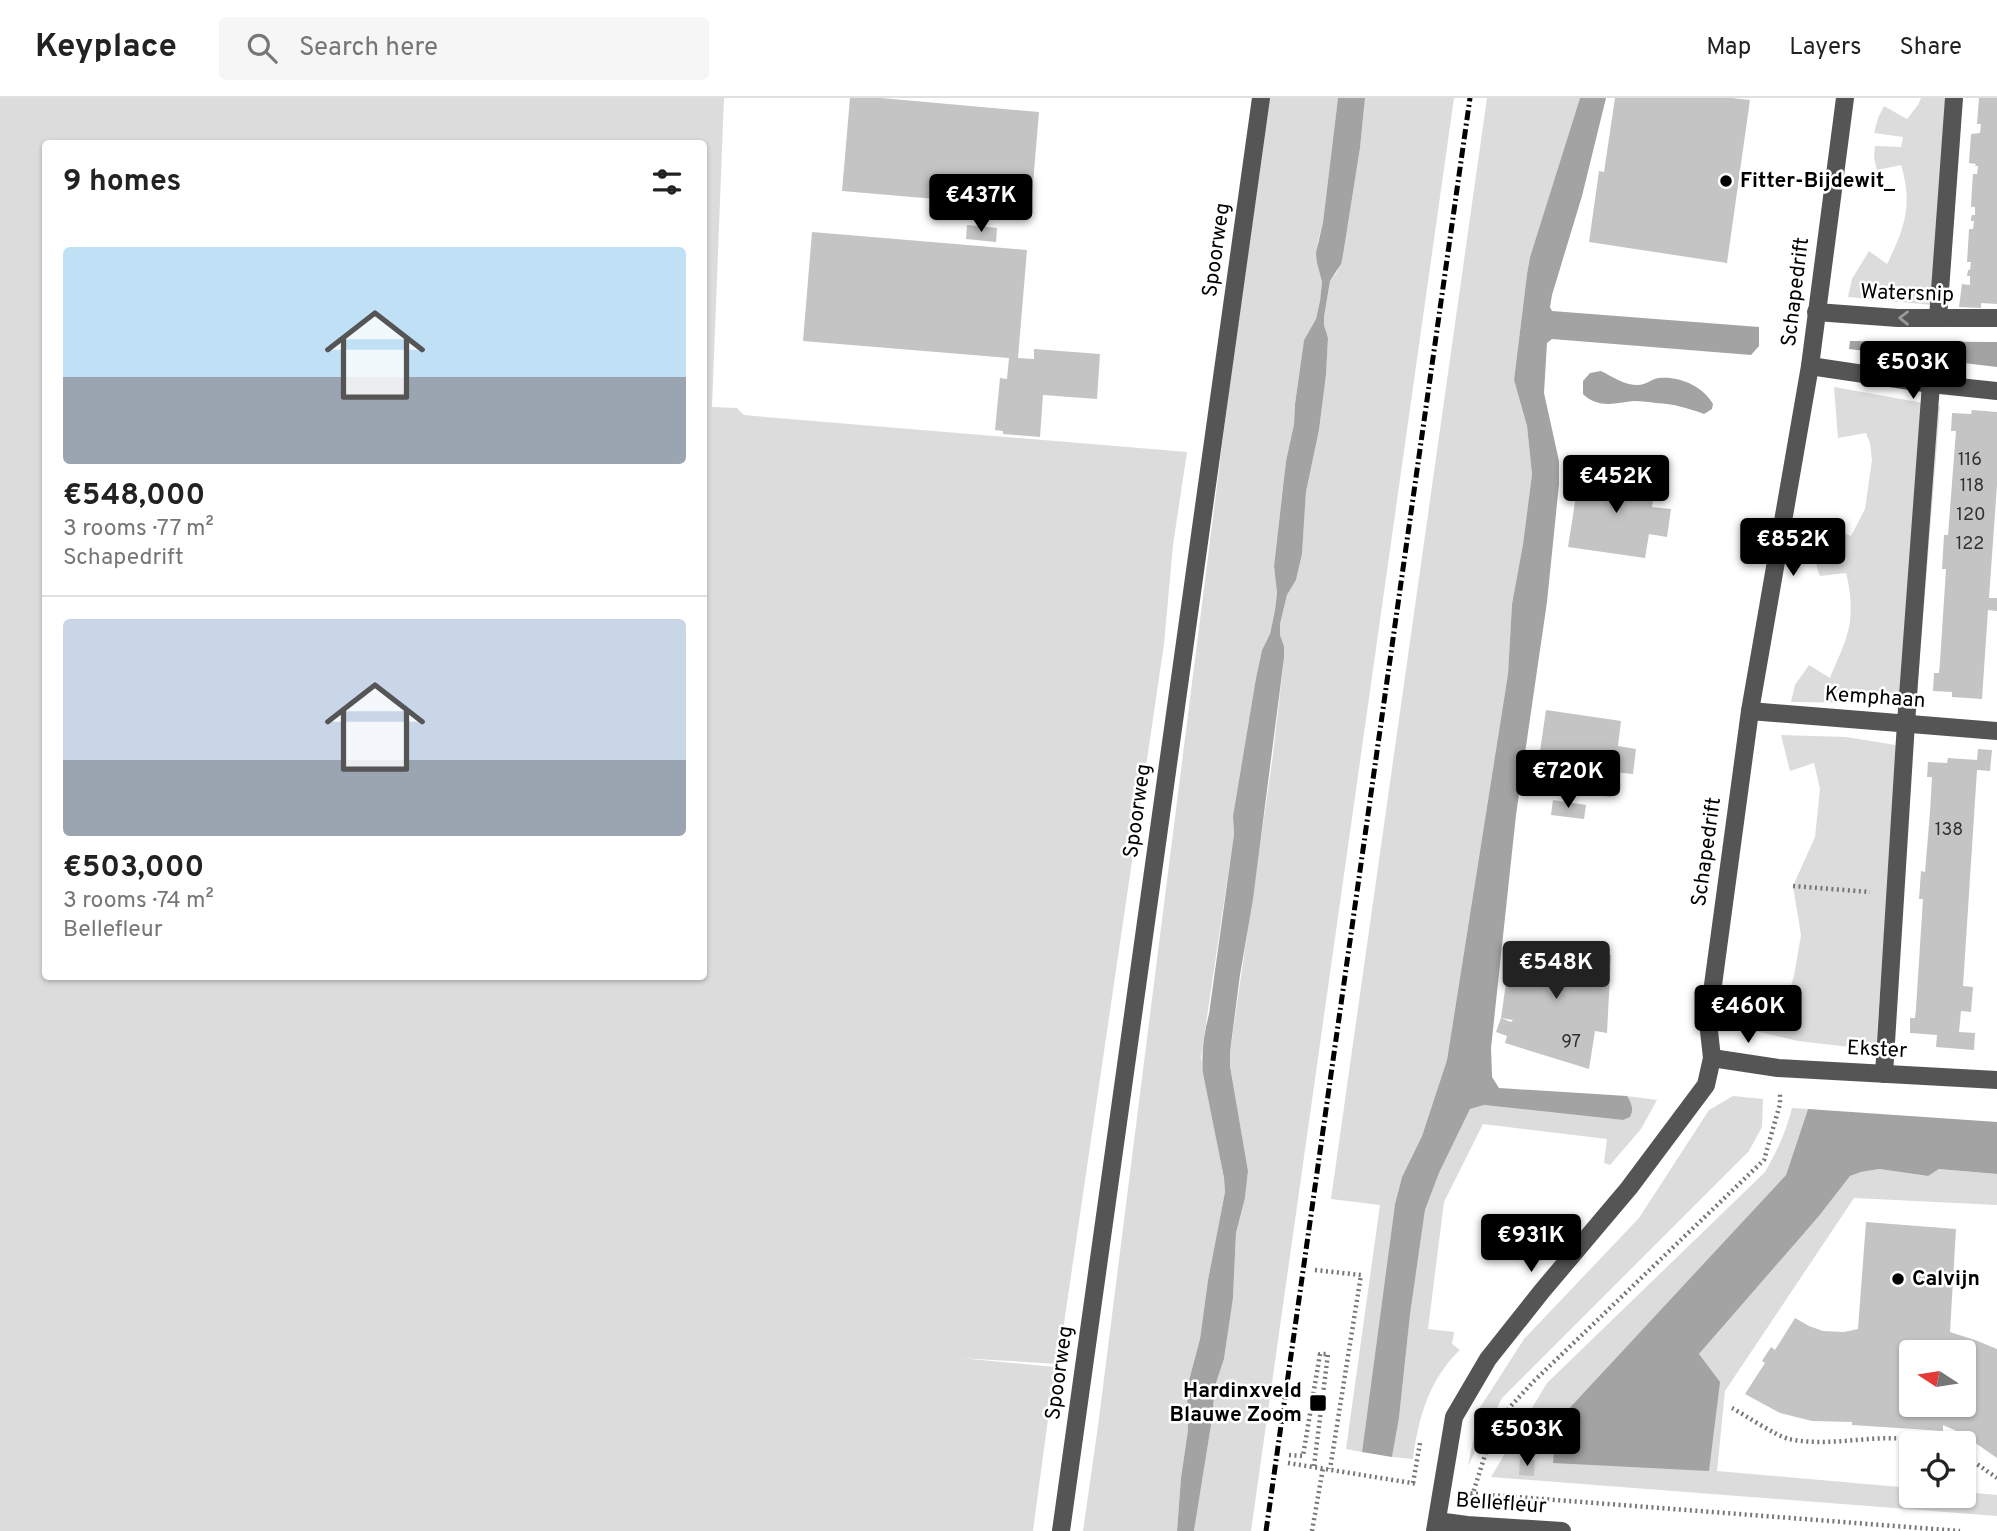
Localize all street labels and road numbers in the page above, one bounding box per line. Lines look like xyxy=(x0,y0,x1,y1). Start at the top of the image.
street label: Spoorweg xyxy=(1197,201,1237,299)
street label: Schapedrift xyxy=(1776,236,1816,348)
street label: Watersnip xyxy=(1860,279,1954,309)
street label: Kemphaan xyxy=(1824,681,1926,715)
street label: Spoorweg xyxy=(1118,762,1158,860)
street label: Schapedrift xyxy=(1686,796,1728,908)
street label: Ekster xyxy=(1846,1035,1908,1065)
street label: Spoorweg xyxy=(1040,1324,1080,1422)
street label: Bellefleur xyxy=(1455,1487,1547,1521)

